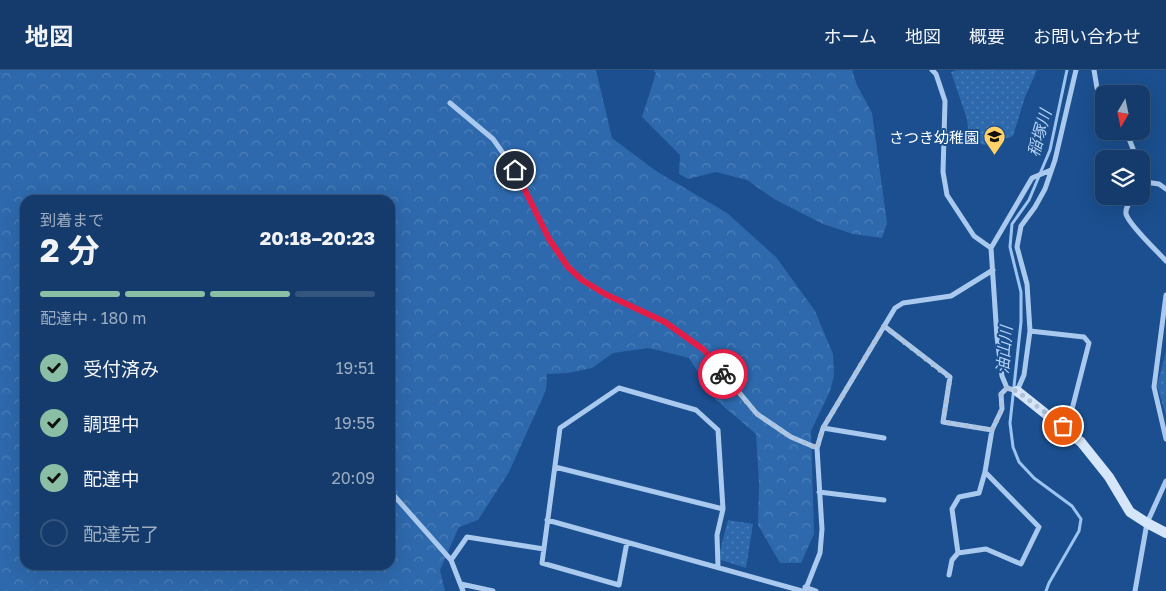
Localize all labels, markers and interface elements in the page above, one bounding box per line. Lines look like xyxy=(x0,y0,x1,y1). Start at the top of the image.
text: 地図 xyxy=(25,21,73,50)
text: ホーム xyxy=(824,25,877,47)
text: 地図 xyxy=(905,25,941,47)
text: 概要 xyxy=(969,25,1005,47)
text: お問い合わせ xyxy=(1033,25,1141,47)
north arrow xyxy=(1095,85,1150,140)
map controls xyxy=(1095,85,1150,205)
water label: 稲塚川 xyxy=(1023,105,1056,159)
school or university icon: さつき幼稚園 xyxy=(983,125,1007,156)
place label: さつき幼稚園 xyxy=(889,128,979,146)
pin xyxy=(494,149,536,191)
button: layers xyxy=(1095,150,1150,205)
icon: home xyxy=(501,156,529,184)
text: 到着まで xyxy=(40,210,104,230)
text: 20:18–20:23 xyxy=(260,226,375,249)
text: 2 分 xyxy=(40,231,100,269)
text: 配達中 · 180 m xyxy=(40,308,146,328)
water label: 油山川 xyxy=(992,323,1016,375)
courier xyxy=(698,349,748,399)
icon: check xyxy=(40,354,68,382)
text: 受付済み xyxy=(83,357,159,380)
text: 19:51 xyxy=(336,358,375,378)
icon: bike xyxy=(709,360,737,388)
pin xyxy=(1042,405,1084,447)
icon: check xyxy=(40,409,68,437)
text: 調理中 xyxy=(83,412,140,435)
icon: bag xyxy=(1049,412,1077,440)
text: 19:55 xyxy=(334,413,375,433)
icon: check xyxy=(40,464,68,492)
text: 配達中 xyxy=(83,467,140,490)
text: 20:09 xyxy=(331,468,375,488)
text: 配達完了 xyxy=(83,522,159,545)

